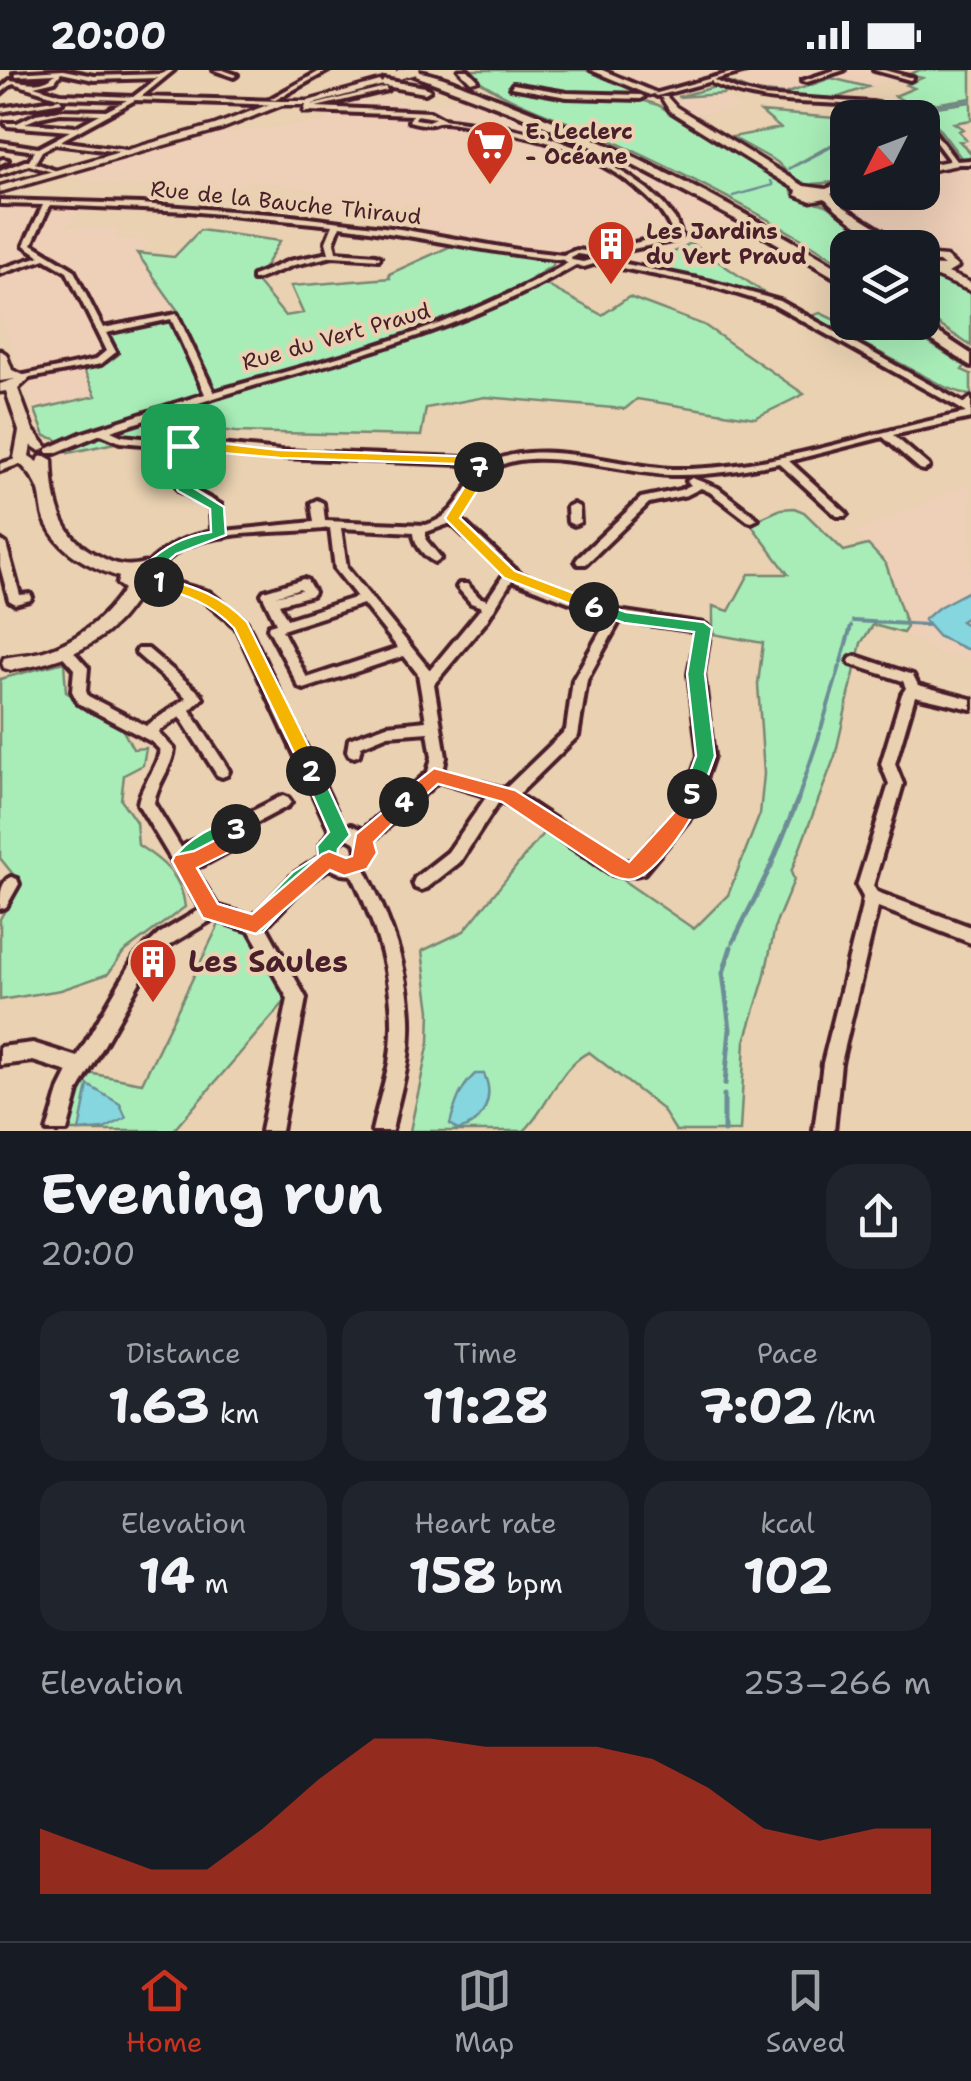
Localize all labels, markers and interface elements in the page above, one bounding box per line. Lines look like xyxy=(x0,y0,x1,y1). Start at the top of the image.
text: 20:00 xyxy=(50,10,167,61)
north arrow xyxy=(830,100,940,210)
map controls xyxy=(830,100,940,340)
place label: E. Leclerc - Océane xyxy=(525,117,633,171)
supermarket icon: E. Leclerc - Océane xyxy=(464,118,516,186)
street label: Rue de la Bauche Thiraud xyxy=(149,174,423,231)
place label: Les Jardins du Vert Praud xyxy=(646,217,807,271)
building icon: Les Jardins du Vert Praud xyxy=(585,218,637,286)
button: layers xyxy=(830,230,940,340)
street label: Rue du Vert Praud xyxy=(239,296,434,377)
pin xyxy=(141,404,226,489)
icon: arrive xyxy=(156,419,211,474)
pin: 7 xyxy=(454,442,504,492)
text: 7 xyxy=(469,448,489,486)
pin: 1 xyxy=(134,557,184,607)
text: 1 xyxy=(153,563,165,601)
pin: 6 xyxy=(569,582,619,632)
text: 6 xyxy=(584,588,604,626)
pin: 2 xyxy=(286,746,336,796)
text: 2 xyxy=(301,752,321,790)
pin: 5 xyxy=(667,769,717,819)
text: 5 xyxy=(683,775,701,813)
pin: 4 xyxy=(379,777,429,827)
text: 4 xyxy=(394,783,414,821)
pin: 3 xyxy=(211,804,261,854)
text: 3 xyxy=(226,810,246,848)
building icon: Les Saules xyxy=(127,936,179,1004)
place label: Les Saules xyxy=(188,941,348,982)
text: Evening run xyxy=(40,1157,383,1231)
button: share xyxy=(826,1164,931,1269)
text: 20:00 xyxy=(40,1232,135,1275)
text: Distance xyxy=(126,1334,241,1372)
text: Time xyxy=(453,1334,518,1372)
text: Pace xyxy=(757,1334,818,1372)
text: 1.63 xyxy=(108,1372,210,1439)
text: 11:28 xyxy=(422,1372,549,1439)
text: 7:02 xyxy=(699,1372,816,1439)
text: km xyxy=(210,1394,259,1432)
text: /km xyxy=(816,1394,876,1432)
text: Elevation xyxy=(121,1504,246,1542)
text: Heart rate xyxy=(414,1504,557,1542)
text: kcal xyxy=(760,1504,815,1542)
text: 14 xyxy=(138,1542,195,1609)
text: 158 xyxy=(408,1542,497,1609)
text: 102 xyxy=(743,1542,832,1609)
text: m xyxy=(195,1564,229,1602)
text: bpm xyxy=(497,1564,563,1602)
text: Elevation xyxy=(40,1661,183,1704)
text: 253–266 m xyxy=(743,1661,931,1704)
tab: Home xyxy=(126,1963,203,2061)
tab: Map xyxy=(454,1963,514,2061)
tab: Saved xyxy=(766,1963,845,2061)

